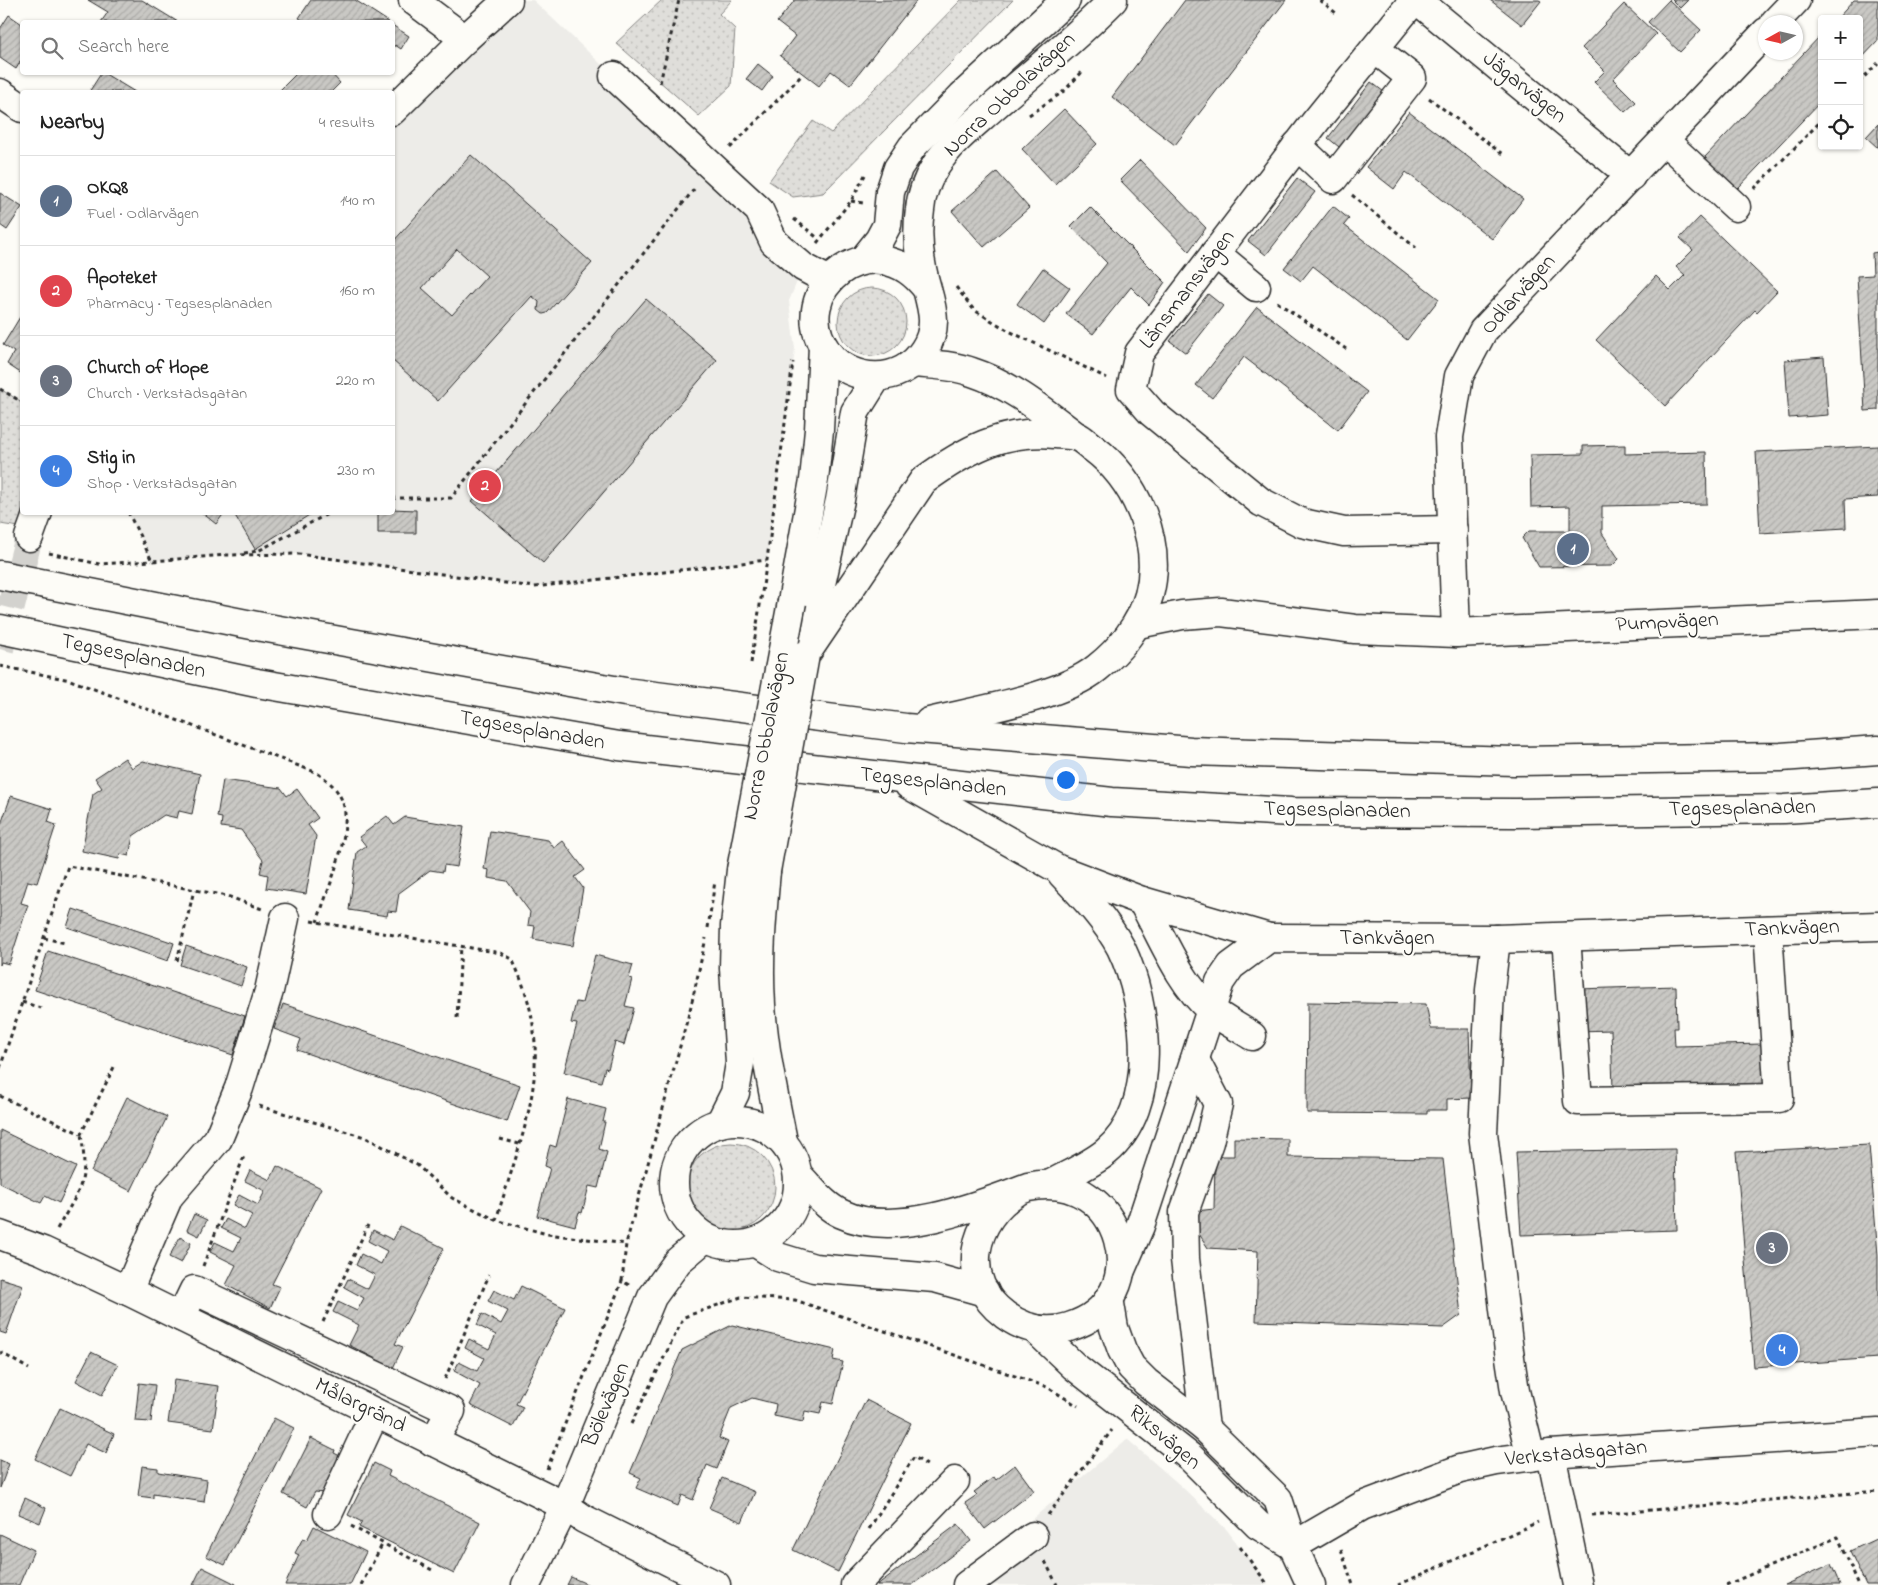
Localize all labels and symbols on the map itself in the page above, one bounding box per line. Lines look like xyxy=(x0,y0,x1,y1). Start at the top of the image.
north arrow xyxy=(1758,15,1803,60)
street label: Norra Obbolavägen xyxy=(937,25,1084,166)
street label: Jägarvägen xyxy=(1474,44,1573,133)
street label: Länsmansvägen xyxy=(1132,223,1244,357)
street label: Odlarvägen xyxy=(1474,247,1565,343)
pin: 2 xyxy=(469,467,501,505)
pin: 1 xyxy=(1557,530,1589,568)
street label: Pumpvägen xyxy=(1615,604,1719,643)
street label: Tegsesplanaden xyxy=(57,626,208,689)
street label: Norra Obbolavägen xyxy=(735,649,800,823)
street label: Tegsesplanaden xyxy=(457,702,607,761)
street label: Tegsesplanaden xyxy=(858,759,1008,808)
your location xyxy=(1053,767,1079,793)
street label: Tegsesplanaden xyxy=(1668,792,1816,827)
street label: Tegsesplanaden xyxy=(1263,794,1411,829)
street label: Tankvägen xyxy=(1744,911,1840,948)
street label: Tankvägen xyxy=(1339,923,1435,956)
pin: 3 xyxy=(1756,1229,1788,1267)
pin: 4 xyxy=(1766,1331,1798,1369)
street label: Bölevägen xyxy=(574,1358,640,1454)
street label: Målargränd xyxy=(308,1370,411,1443)
street label: Riksvägen xyxy=(1120,1398,1208,1479)
street label: Verkstadsgatan xyxy=(1503,1432,1649,1477)

